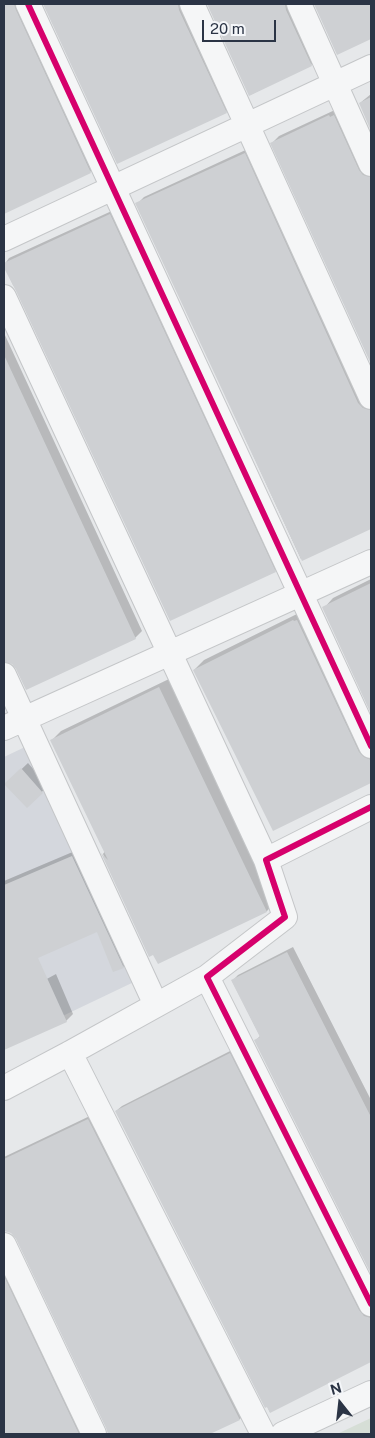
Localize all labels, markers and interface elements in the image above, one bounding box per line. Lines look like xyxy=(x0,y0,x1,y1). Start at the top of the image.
scale bar xyxy=(205,10,279,42)
text: 20 m xyxy=(210,20,245,37)
north arrow xyxy=(315,1378,365,1428)
text: N xyxy=(328,1379,343,1398)

